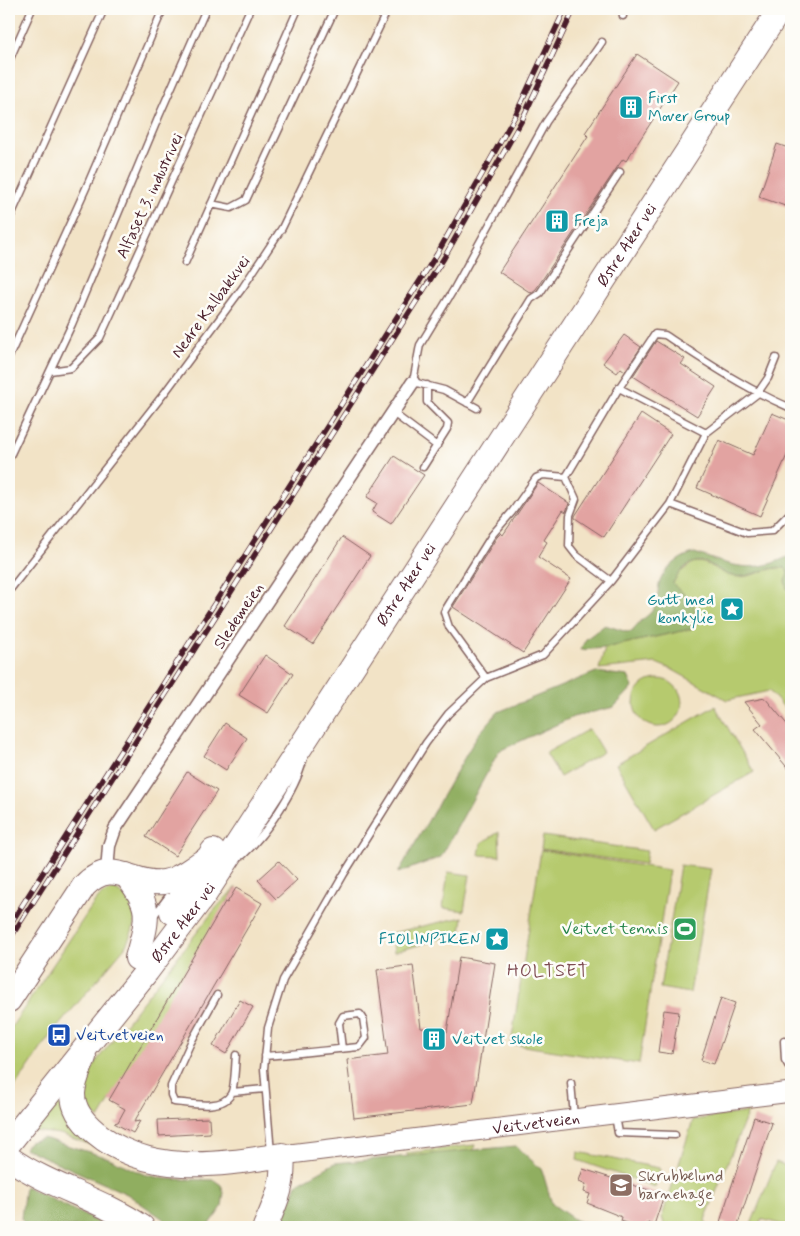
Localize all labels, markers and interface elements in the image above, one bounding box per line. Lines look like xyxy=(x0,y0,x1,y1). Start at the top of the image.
place label: First Mover Group xyxy=(648,88,731,127)
building icon: First Mover Group xyxy=(618,94,644,120)
street label: Alfaset 3. industrivei xyxy=(112,130,188,262)
street label: Østre Aker vei xyxy=(592,199,661,290)
building icon: Freja xyxy=(544,208,570,234)
place label: Freja xyxy=(574,211,608,232)
street label: Nedre Kalbakkvei xyxy=(167,252,255,362)
street label: Østre Aker vei xyxy=(371,539,441,630)
street label: Sledemeien xyxy=(209,579,269,653)
place label: Gutt med konkylie xyxy=(647,590,714,629)
place icon: Gutt med konkylie xyxy=(719,596,745,622)
street label: Østre Aker vei xyxy=(146,879,220,967)
sports icon: Veitvet tennis xyxy=(672,916,698,942)
place label: Veitvet tennis xyxy=(562,919,668,940)
place icon: FIOLINPIKEN xyxy=(484,926,510,952)
place label: FIOLINPIKEN xyxy=(379,929,481,950)
district label: HOLTSET xyxy=(507,959,589,983)
bus stop icon: Veitvetveien xyxy=(46,1022,72,1048)
place label: Veitvetveien xyxy=(76,1025,164,1046)
building icon: Veitvet skole xyxy=(421,1026,447,1052)
place label: Veitvet skole xyxy=(452,1029,543,1050)
street label: Veitvetveien xyxy=(491,1108,581,1139)
place label: Skrubbelund barnehage xyxy=(638,1166,723,1206)
school or university icon: Skrubbelund barnehage xyxy=(608,1172,634,1198)

